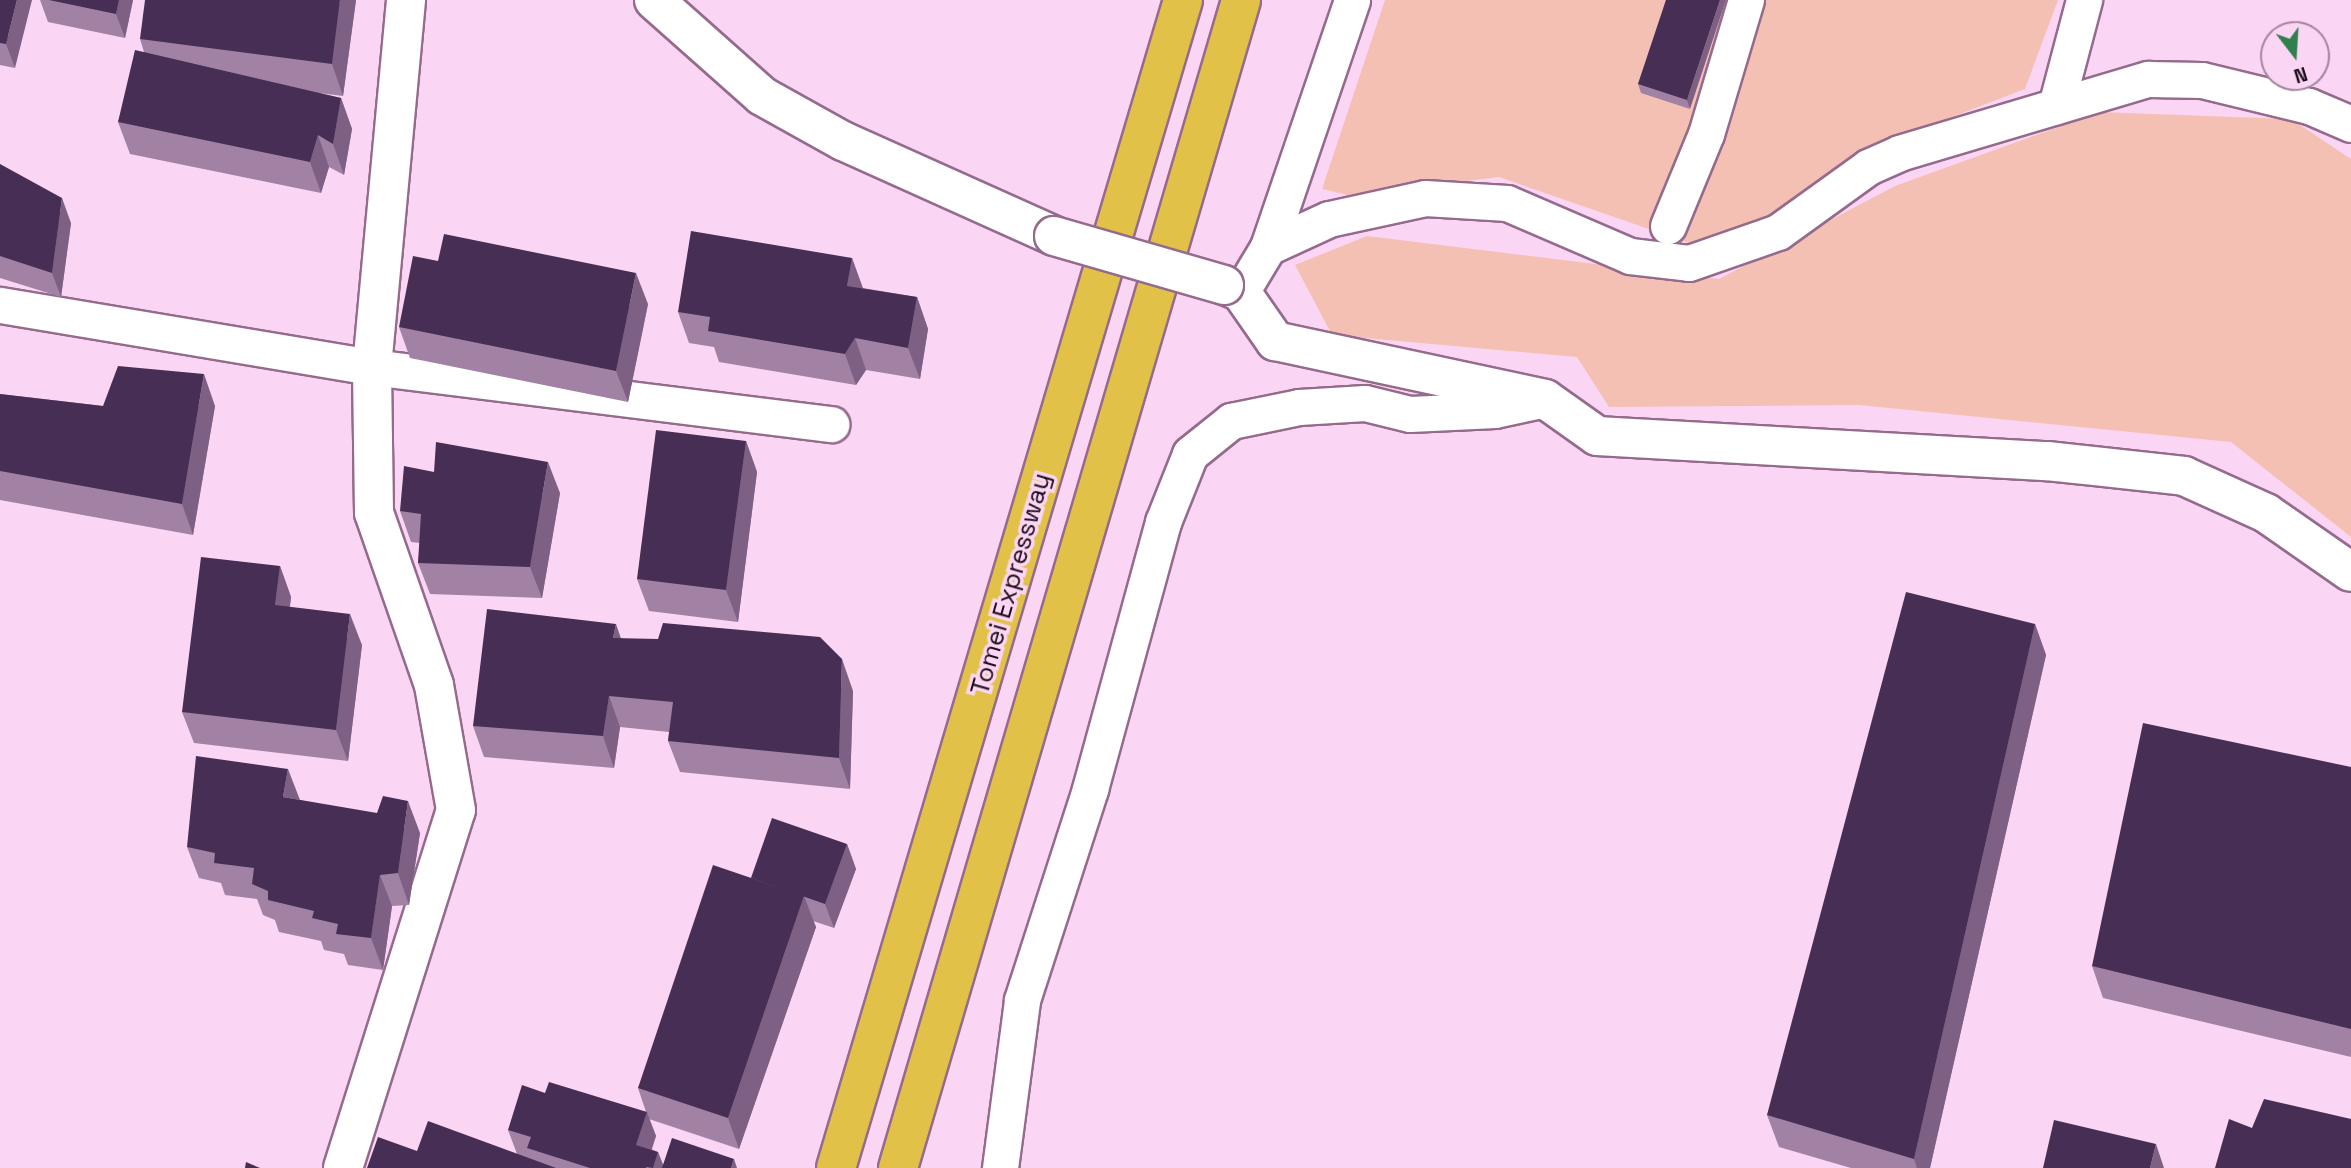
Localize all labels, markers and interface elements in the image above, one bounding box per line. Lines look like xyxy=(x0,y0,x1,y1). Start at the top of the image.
north arrow xyxy=(2260,21,2330,91)
text: N xyxy=(2291,61,2310,88)
street label: Tomei Expressway xyxy=(964,469,1058,699)

